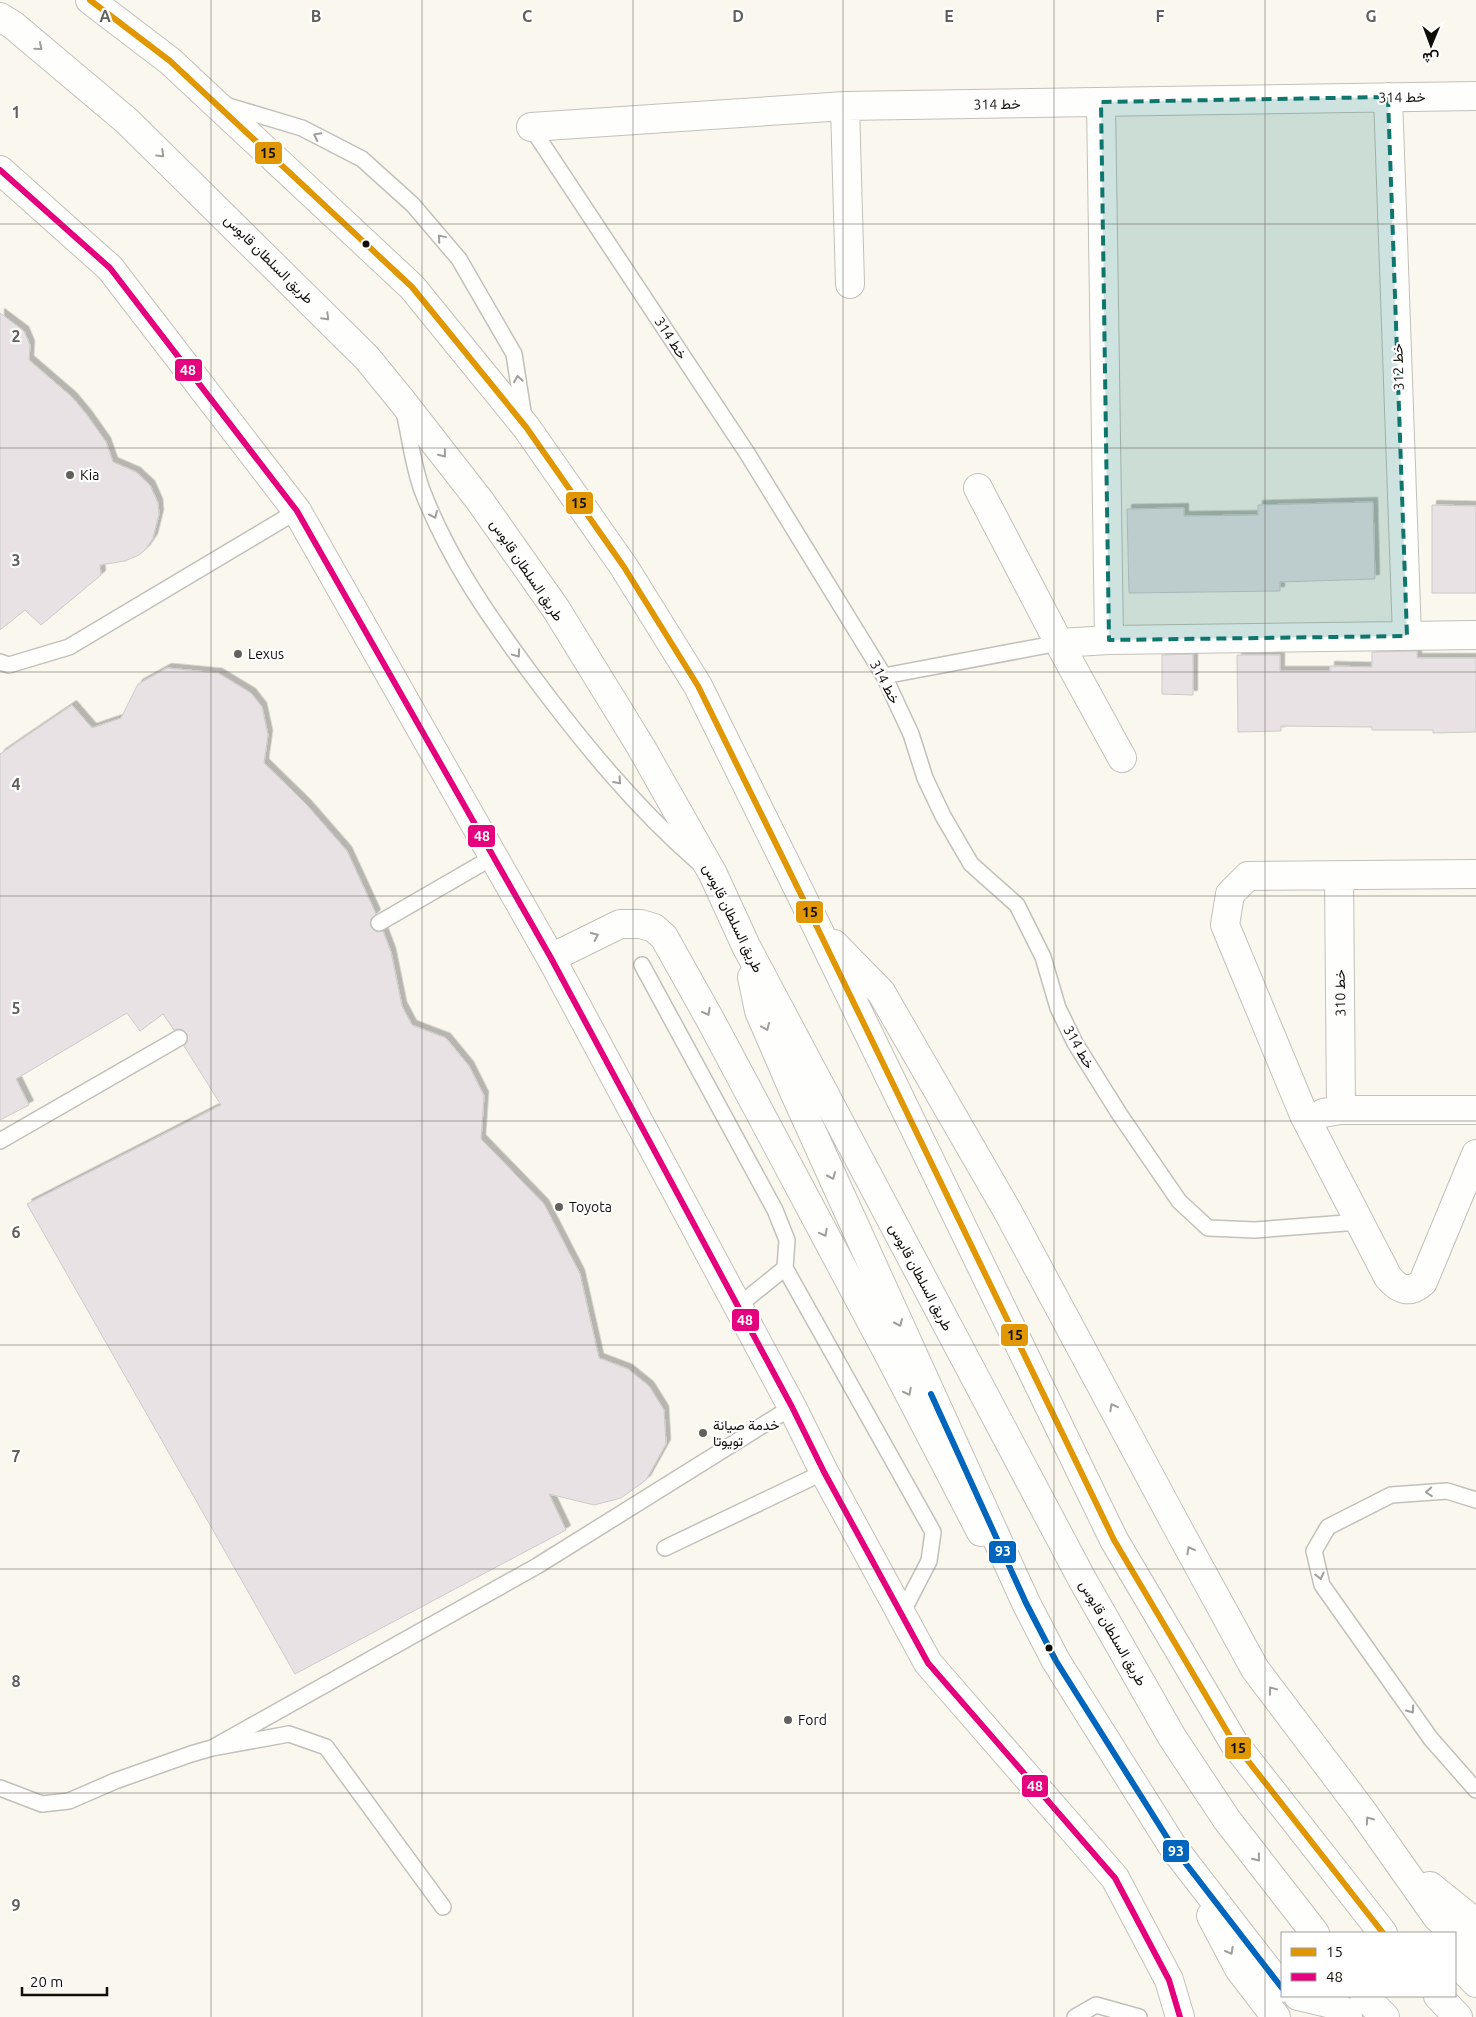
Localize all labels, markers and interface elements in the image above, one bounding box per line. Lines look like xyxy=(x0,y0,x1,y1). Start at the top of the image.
text: A xyxy=(99,7,111,25)
text: B xyxy=(311,7,321,25)
text: C xyxy=(522,7,532,25)
text: D xyxy=(732,7,744,25)
text: E xyxy=(944,7,954,25)
text: F xyxy=(1156,7,1165,25)
text: G xyxy=(1365,7,1377,25)
north arrow xyxy=(1406,20,1456,70)
one-way arrow xyxy=(33,41,42,50)
text: ش xyxy=(1422,49,1439,66)
street label: خط 314 xyxy=(1378,89,1426,105)
street label: خط 314 xyxy=(973,96,1021,112)
text: 1 xyxy=(11,103,21,121)
one-way arrow xyxy=(313,132,322,142)
line badge: 15 xyxy=(254,141,283,165)
text: 15 xyxy=(260,145,276,161)
one-way arrow xyxy=(155,148,164,157)
street label: طريق السلطان قابوس xyxy=(220,211,317,308)
one-way arrow xyxy=(438,235,447,244)
unlabelled marker xyxy=(361,239,371,249)
one-way arrow xyxy=(321,311,330,320)
street label: خط 314 xyxy=(651,314,691,362)
text: 2 xyxy=(11,327,21,345)
street label: خط 312 xyxy=(1389,343,1407,391)
line badge: 48 xyxy=(174,358,203,382)
text: 48 xyxy=(180,362,196,378)
one-way arrow xyxy=(513,374,524,382)
one-way arrow xyxy=(437,448,446,458)
place label: Kia xyxy=(80,467,99,483)
marker: Kia xyxy=(64,469,76,481)
line badge: 15 xyxy=(565,491,594,515)
text: 15 xyxy=(571,495,587,511)
one-way arrow xyxy=(427,510,438,519)
street label: طريق السلطان قابوس xyxy=(486,516,567,624)
text: 3 xyxy=(11,551,21,569)
place label: Lexus xyxy=(248,646,284,662)
marker: Lexus xyxy=(232,648,244,660)
one-way arrow xyxy=(511,648,519,657)
street label: خط 314 xyxy=(867,658,903,706)
text: 4 xyxy=(11,775,21,793)
one-way arrow xyxy=(612,776,621,785)
line badge: 48 xyxy=(467,824,496,848)
text: 48 xyxy=(474,828,490,844)
street label: طريق السلطان قابوس xyxy=(699,861,766,976)
line badge: 15 xyxy=(795,900,824,924)
text: 15 xyxy=(802,904,818,920)
one-way arrow xyxy=(590,931,599,942)
street label: خط 310 xyxy=(1332,969,1348,1017)
text: 5 xyxy=(11,999,21,1017)
one-way arrow xyxy=(700,1007,710,1016)
one-way arrow xyxy=(759,1022,770,1031)
street label: خط 314 xyxy=(1060,1023,1098,1071)
one-way arrow xyxy=(825,1171,836,1180)
place label: Toyota xyxy=(569,1199,612,1215)
marker: Toyota xyxy=(553,1201,565,1213)
street label: طريق السلطان قابوس xyxy=(885,1221,956,1334)
text: 6 xyxy=(11,1223,21,1241)
one-way arrow xyxy=(818,1228,828,1237)
line badge: 48 xyxy=(731,1308,760,1332)
text: 48 xyxy=(737,1312,753,1328)
one-way arrow xyxy=(893,1318,903,1327)
line badge: 15 xyxy=(1000,1323,1029,1347)
text: 15 xyxy=(1007,1327,1023,1343)
one-way arrow xyxy=(902,1387,912,1396)
one-way arrow xyxy=(1109,1403,1119,1412)
place label: خدمة صيانة تويوتا xyxy=(713,1417,779,1450)
marker: خدمة صيانة تويوتا xyxy=(697,1427,709,1439)
text: 7 xyxy=(11,1447,21,1465)
one-way arrow xyxy=(1425,1486,1433,1497)
line badge: 93 xyxy=(988,1540,1017,1564)
text: 93 xyxy=(995,1543,1011,1559)
one-way arrow xyxy=(1186,1547,1196,1556)
one-way arrow xyxy=(1314,1572,1325,1581)
street label: طريق السلطان قابوس xyxy=(1075,1577,1150,1689)
unlabelled marker xyxy=(1044,1643,1054,1653)
text: 8 xyxy=(11,1672,21,1690)
one-way arrow xyxy=(1269,1687,1277,1696)
one-way arrow xyxy=(1405,1704,1414,1714)
place label: Ford xyxy=(798,1712,827,1728)
marker: Ford xyxy=(782,1714,794,1726)
line badge: 15 xyxy=(1224,1736,1252,1760)
text: 15 xyxy=(1230,1740,1246,1756)
line badge: 48 xyxy=(1021,1774,1049,1798)
text: 48 xyxy=(1027,1778,1043,1794)
one-way arrow xyxy=(1366,1816,1375,1826)
line badge: 93 xyxy=(1162,1839,1190,1863)
text: 93 xyxy=(1168,1843,1184,1859)
one-way arrow xyxy=(1251,1852,1260,1862)
text: 9 xyxy=(11,1896,21,1914)
legend xyxy=(1281,1932,1456,1997)
text: 15 xyxy=(1326,1943,1343,1960)
one-way arrow xyxy=(1223,1946,1233,1955)
scale bar xyxy=(22,1964,108,1996)
text: 48 xyxy=(1326,1968,1343,1985)
text: 20 m xyxy=(30,1973,63,1990)

